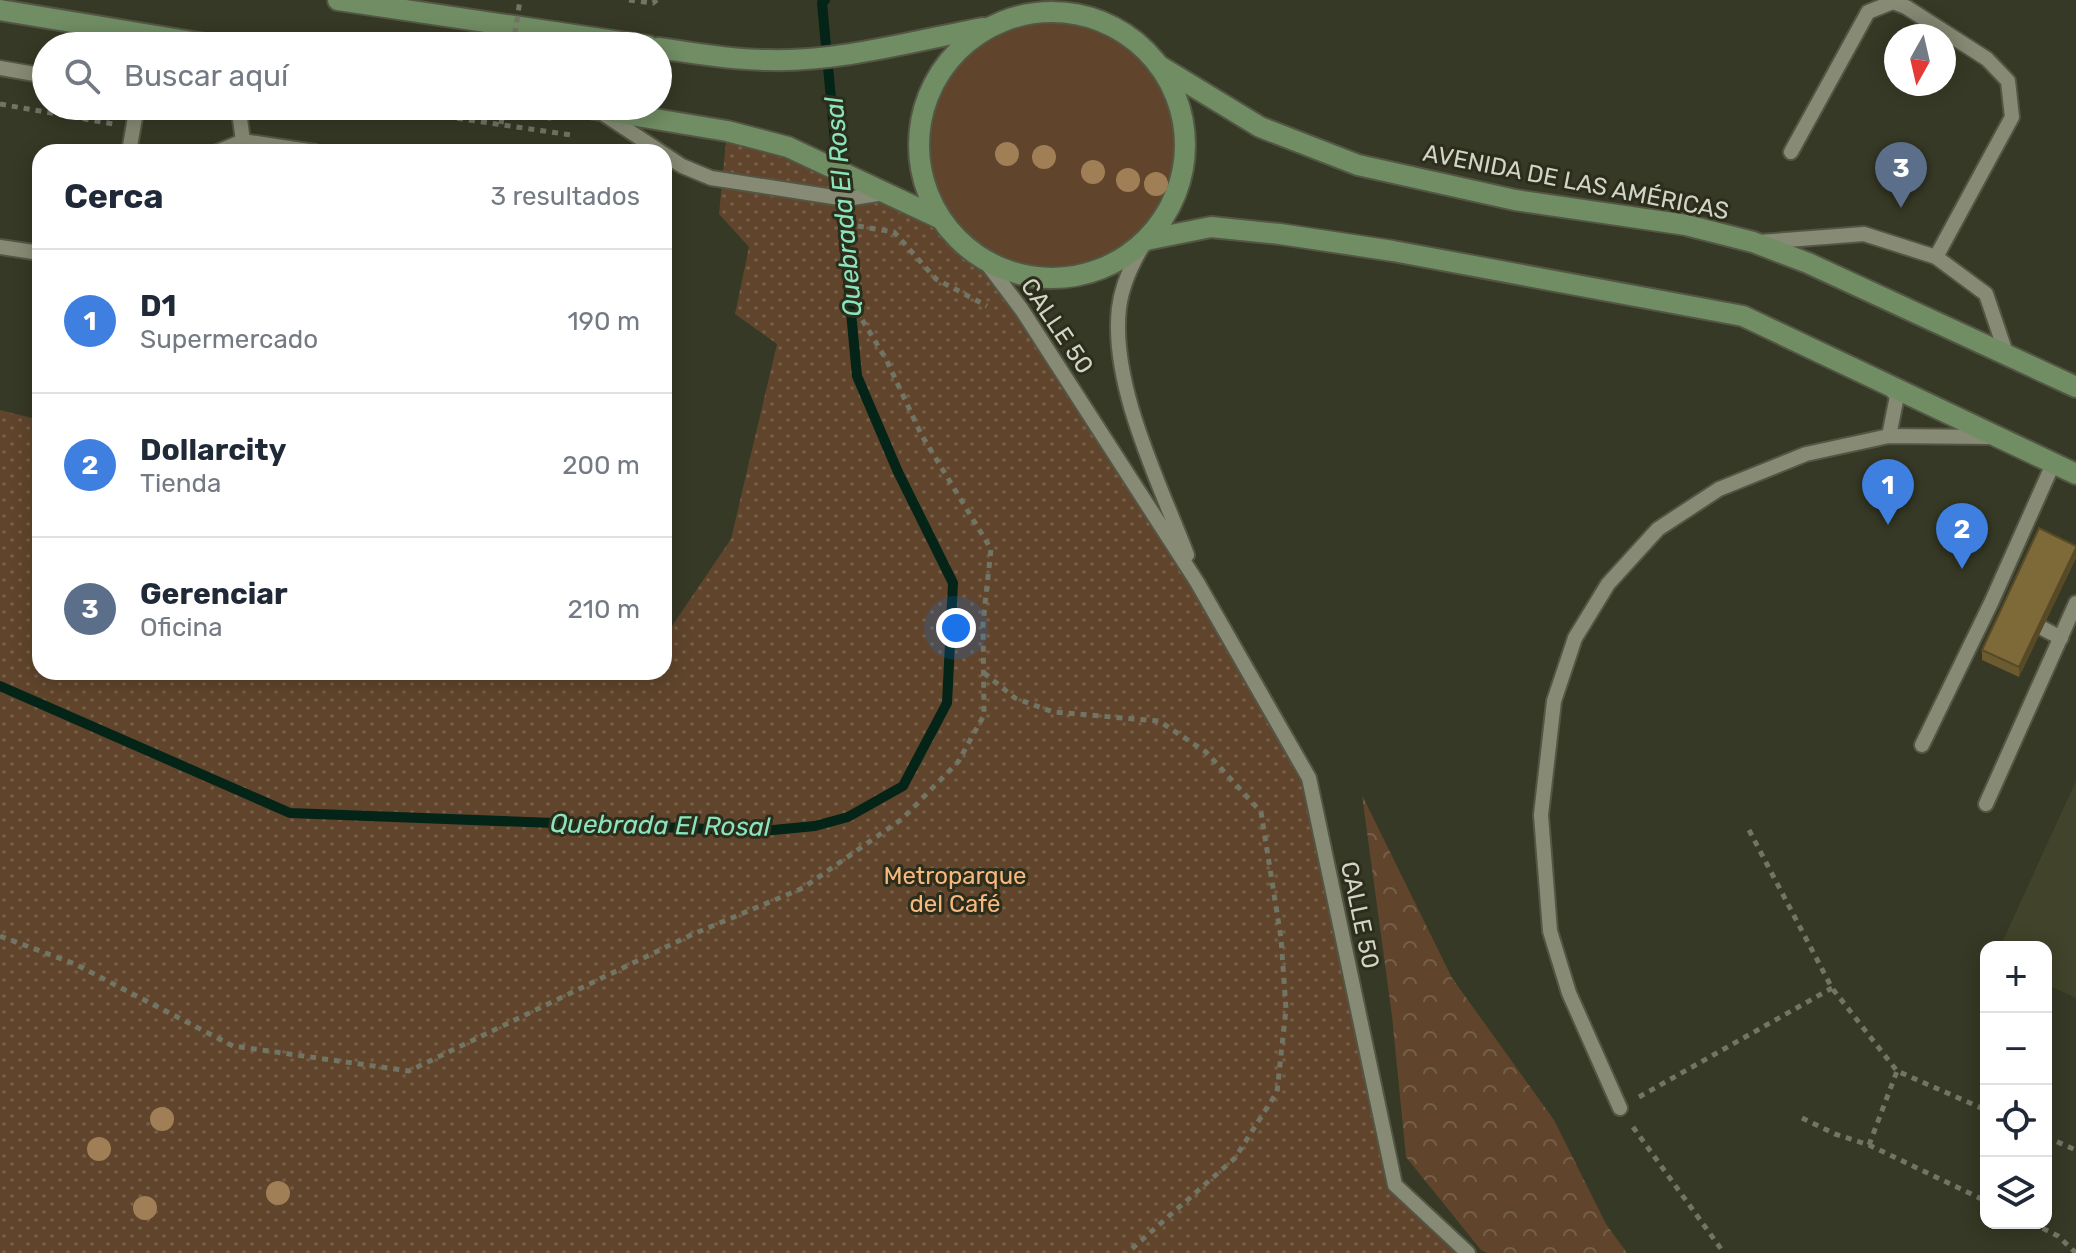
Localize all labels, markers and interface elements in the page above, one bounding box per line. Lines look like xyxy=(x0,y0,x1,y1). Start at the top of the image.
north arrow xyxy=(1884,24,1956,96)
search box xyxy=(32,32,672,120)
icon: search xyxy=(60,54,104,98)
text: Buscar aquí xyxy=(124,58,288,94)
water label: Quebrada El Rosal xyxy=(818,95,869,318)
street label: AVENIDA DE LAS AMÉRICAS xyxy=(1421,139,1731,225)
pin: 3 xyxy=(1875,142,1927,208)
text: Cerca xyxy=(64,176,163,217)
text: 3 resultados xyxy=(490,181,640,212)
street label: CALLE 50 xyxy=(1015,273,1099,379)
text: D1 xyxy=(140,288,176,324)
text: 1 xyxy=(84,306,96,337)
text: 190 m xyxy=(567,306,640,337)
text: Supermercado xyxy=(140,324,318,355)
text: Dollarcity xyxy=(140,432,286,468)
text: 2 xyxy=(82,450,98,481)
text: 200 m xyxy=(562,450,640,481)
pin: 1 xyxy=(1862,459,1914,525)
text: Tienda xyxy=(140,468,221,499)
pin: 2 xyxy=(1936,503,1988,569)
text: Gerenciar xyxy=(140,576,288,612)
text: 3 xyxy=(81,594,99,625)
text: 210 m xyxy=(568,594,640,625)
your location xyxy=(936,608,976,648)
text: Oficina xyxy=(140,612,223,643)
water label: Quebrada El Rosal xyxy=(549,808,771,843)
street label: CALLE 50 xyxy=(1335,859,1385,971)
park label: Metroparque del Café xyxy=(883,862,1027,918)
map controls xyxy=(1980,941,2052,1229)
button: + xyxy=(1980,941,2052,1013)
button: − xyxy=(1980,1013,2052,1085)
button: locate xyxy=(1980,1085,2052,1157)
button: layers xyxy=(1980,1157,2052,1229)

